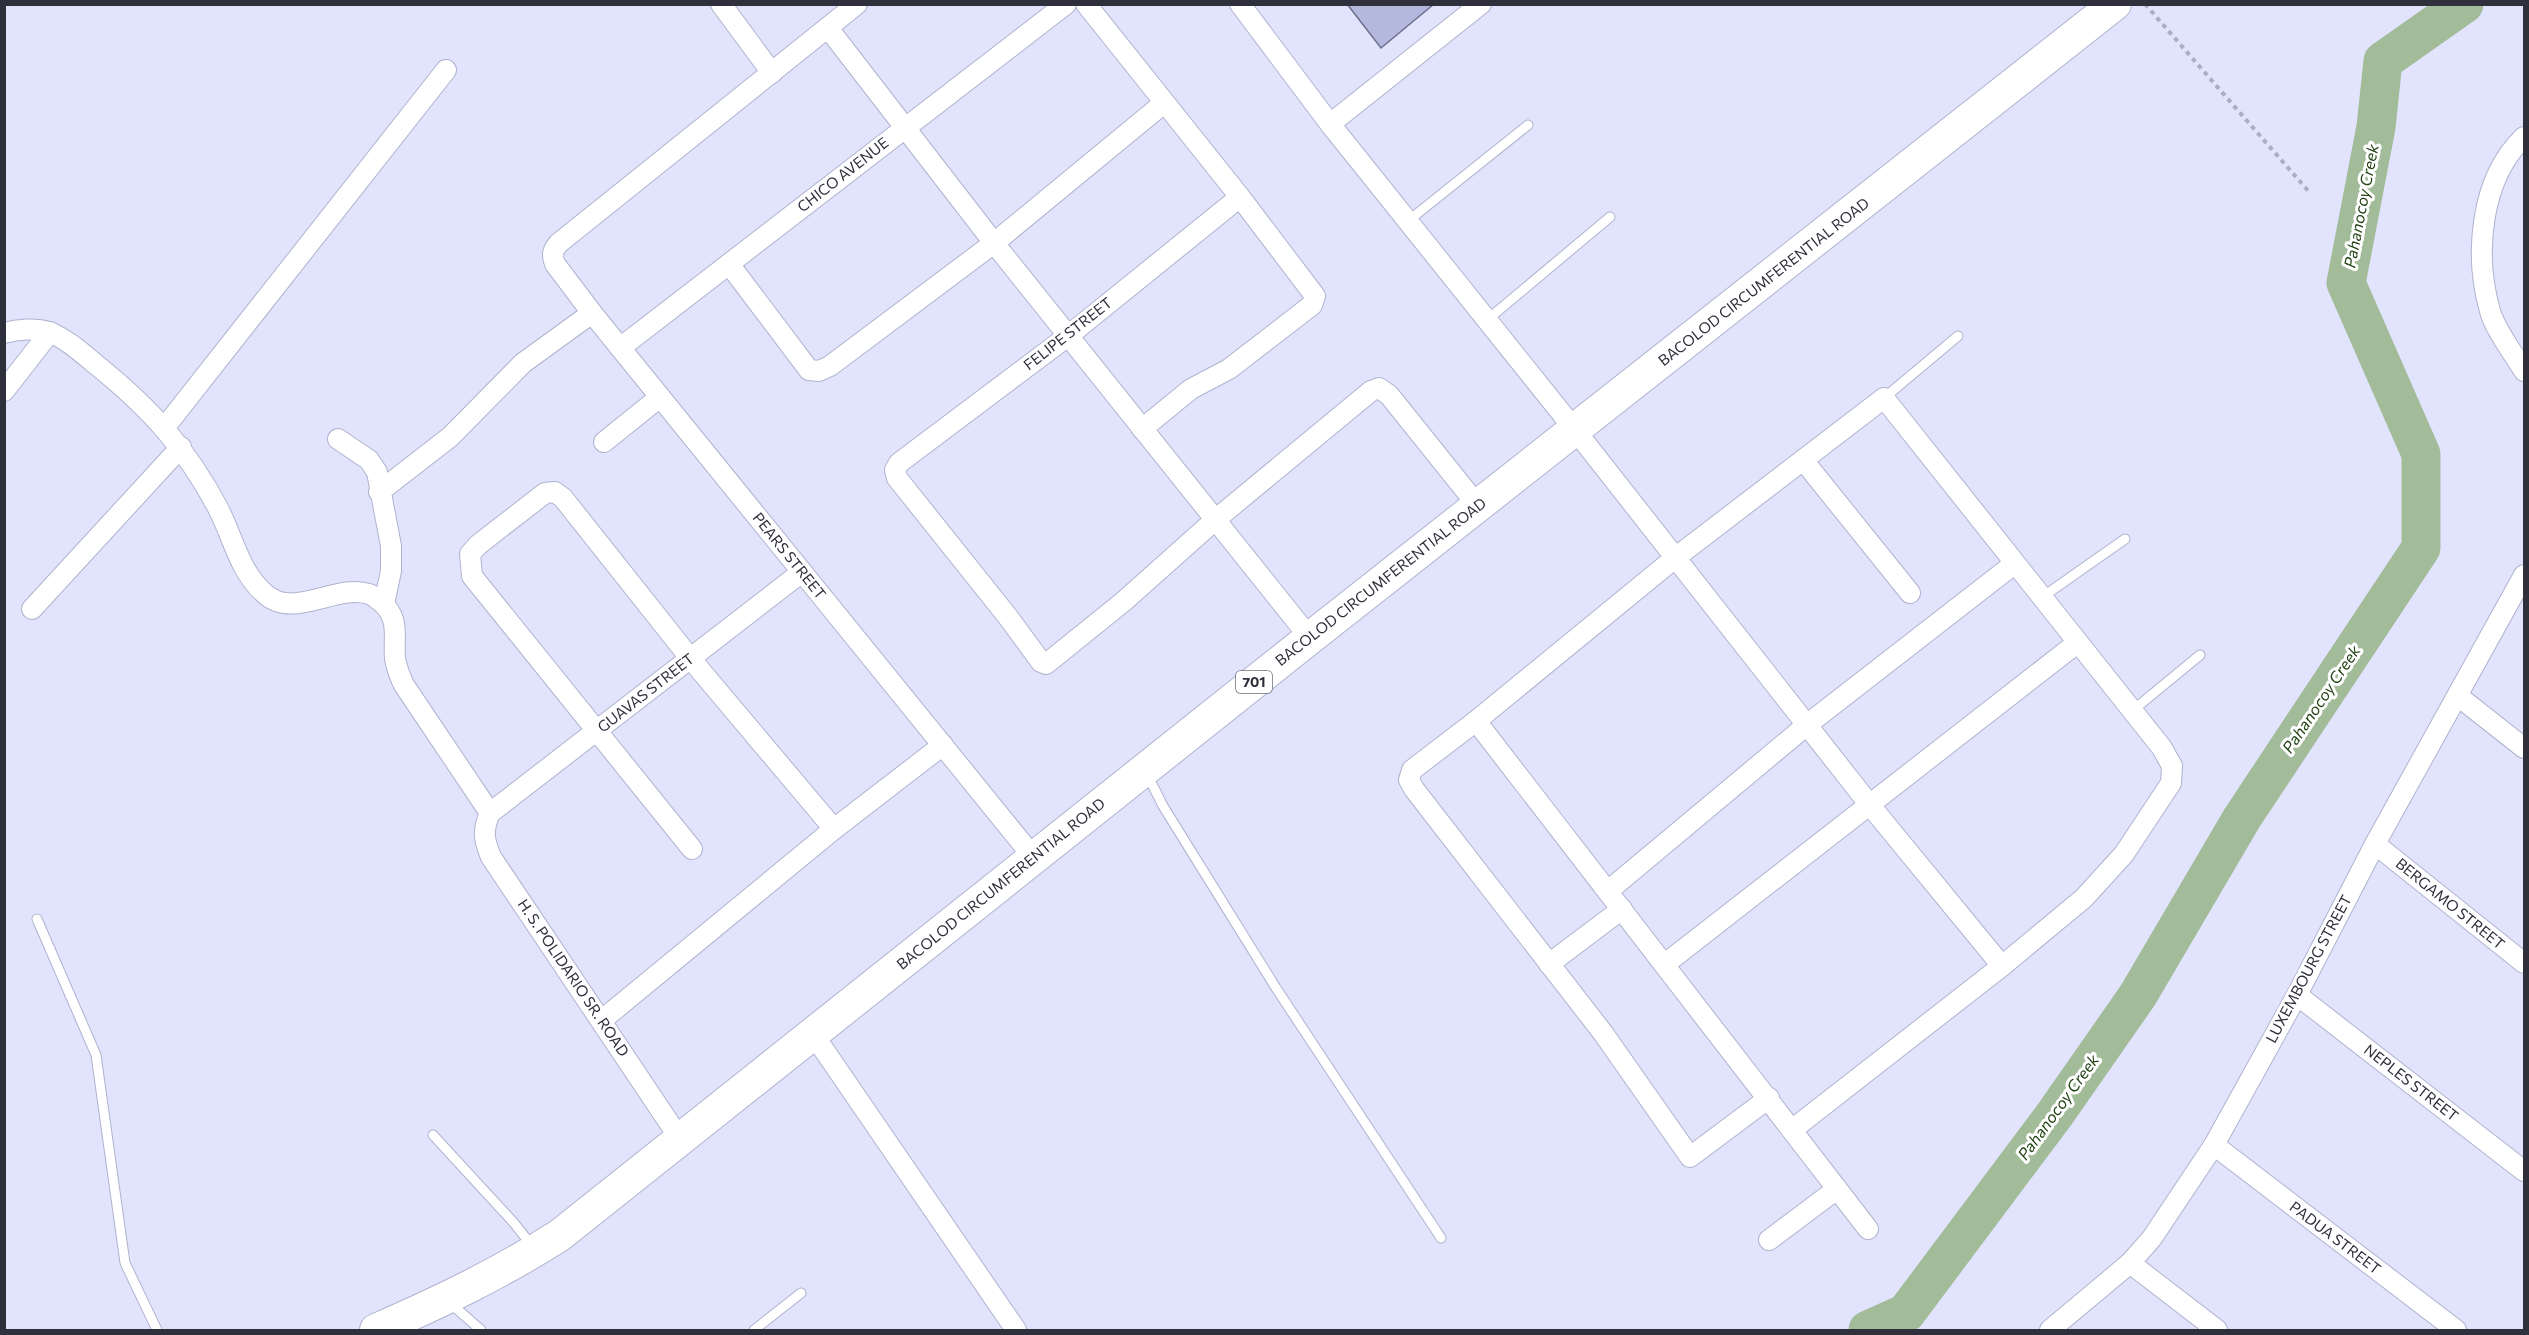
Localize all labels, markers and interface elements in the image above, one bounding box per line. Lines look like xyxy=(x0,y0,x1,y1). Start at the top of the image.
street label: CHICO AVENUE xyxy=(793,133,892,215)
water label: Pahanocoy Creek xyxy=(2339,142,2382,269)
street label: BACOLOD CIRCUMFERENTIAL ROAD xyxy=(1654,193,1872,369)
street label: FELIPE STREET xyxy=(1020,293,1115,373)
street label: BACOLOD CIRCUMFERENTIAL ROAD xyxy=(1271,493,1489,669)
street label: PEARS STREET xyxy=(749,508,830,603)
water label: Pahanocoy Creek xyxy=(2278,641,2364,756)
street label: GUAVAS STREET xyxy=(593,649,698,736)
road number: 701 xyxy=(1236,671,1272,693)
street label: BACOLOD CIRCUMFERENTIAL ROAD xyxy=(893,794,1108,973)
street label: BERGAMO STREET xyxy=(2393,854,2509,953)
street label: LUXEMBOURG STREET xyxy=(2261,891,2355,1046)
street label: H. S. POLIDARIO SR. ROAD xyxy=(514,895,633,1060)
street label: NEPLES STREET xyxy=(2361,1040,2463,1125)
water label: Pahanocoy Creek xyxy=(2013,1050,2102,1163)
street label: PADUA STREET xyxy=(2286,1197,2385,1278)

